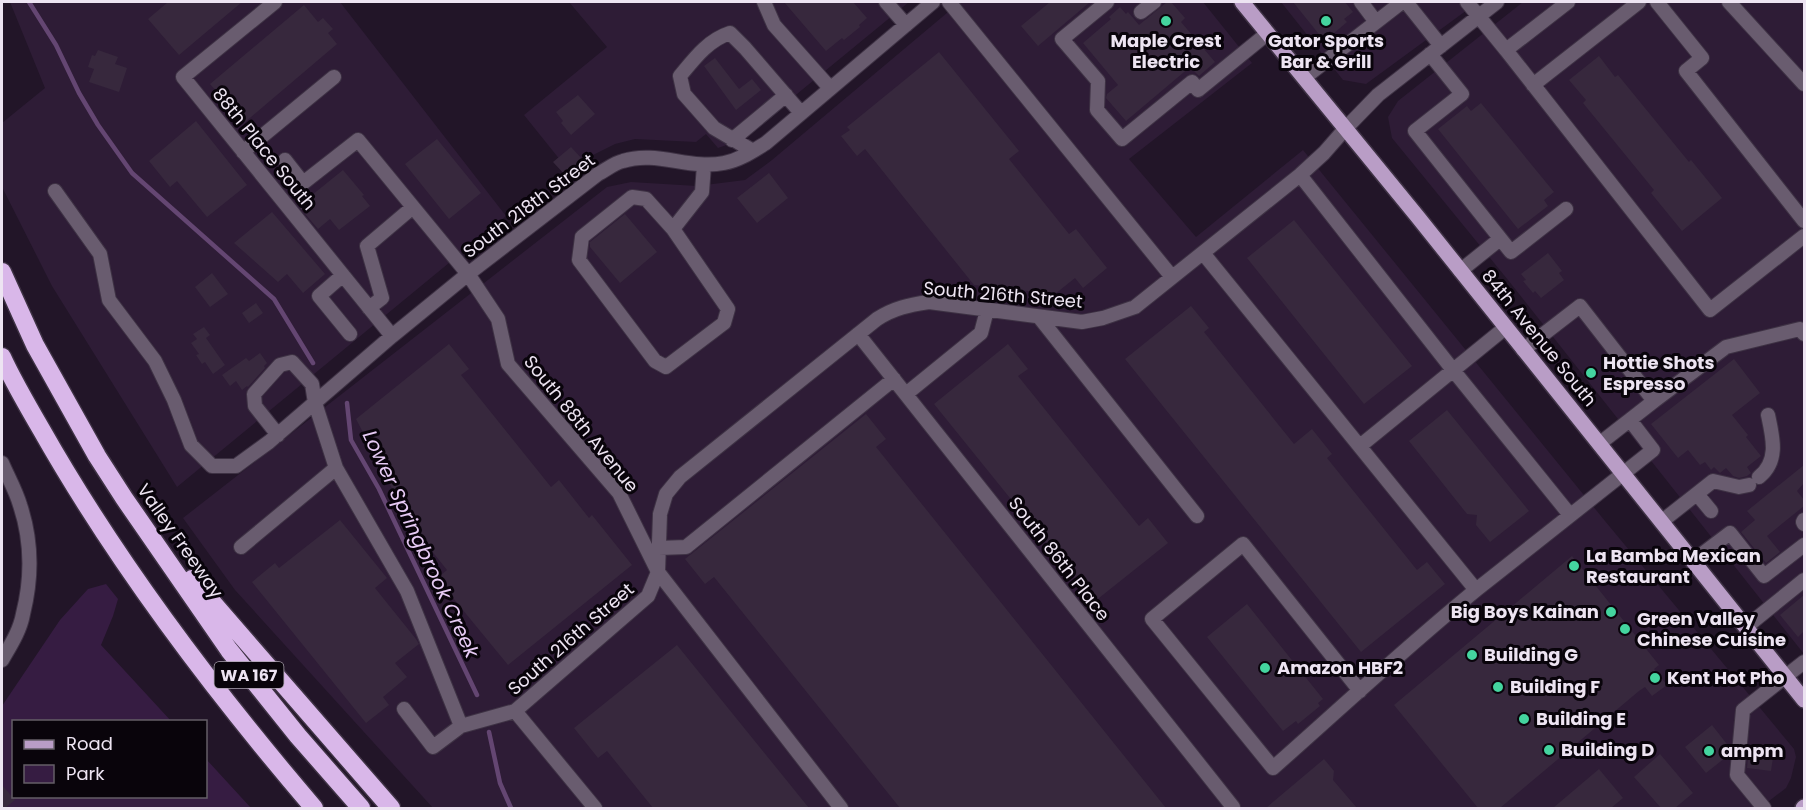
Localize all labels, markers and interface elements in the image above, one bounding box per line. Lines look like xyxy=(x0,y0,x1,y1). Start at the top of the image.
marker: Maple Crest Electric xyxy=(1159,14,1173,28)
marker: Gator Sports Bar & Grill xyxy=(1319,14,1333,28)
place label: Maple Crest Electric xyxy=(1110,28,1222,74)
place label: Gator Sports Bar & Grill xyxy=(1268,28,1384,74)
street label: 88th Place South xyxy=(207,82,322,215)
street label: South 218th Street xyxy=(457,148,600,264)
street label: 84th Avenue South xyxy=(1476,264,1602,411)
street label: South 216th Street xyxy=(922,275,1084,314)
street label: South 88th Avenue xyxy=(518,350,644,497)
place label: Hottie Shots Espresso xyxy=(1603,350,1714,396)
marker: Hottie Shots Espresso xyxy=(1584,366,1598,380)
water label: Lower Springbrook Creek xyxy=(356,426,487,664)
street label: Valley Freeway xyxy=(132,478,229,603)
street label: South 86th Place xyxy=(1003,491,1116,626)
place label: La Bamba Mexican Restaurant xyxy=(1586,543,1761,589)
marker: La Bamba Mexican Restaurant xyxy=(1567,559,1581,573)
street label: South 216th Street xyxy=(502,577,639,700)
place label: Big Boys Kainan xyxy=(1451,599,1599,624)
marker: Big Boys Kainan xyxy=(1604,605,1618,619)
place label: Green Valley Chinese Cuisine xyxy=(1637,606,1786,652)
marker: Green Valley Chinese Cuisine xyxy=(1618,622,1632,636)
place label: Building G xyxy=(1484,642,1578,667)
marker: Building G xyxy=(1465,648,1479,662)
place label: Amazon HBF2 xyxy=(1277,655,1403,680)
marker: Amazon HBF2 xyxy=(1258,661,1272,675)
road number: WA 167 xyxy=(214,662,284,688)
place label: Kent Hot Pho xyxy=(1667,665,1784,690)
marker: Kent Hot Pho xyxy=(1648,671,1662,685)
place label: Building F xyxy=(1510,674,1600,699)
marker: Building F xyxy=(1491,680,1505,694)
place label: Building E xyxy=(1536,706,1626,731)
marker: Building E xyxy=(1517,712,1531,726)
legend xyxy=(12,720,207,798)
text: Road xyxy=(66,731,113,756)
place label: Building D xyxy=(1561,737,1654,762)
place label: ampm xyxy=(1721,738,1784,763)
marker: Building D xyxy=(1542,743,1556,757)
marker: ampm xyxy=(1702,744,1716,758)
text: Park xyxy=(66,761,105,786)

